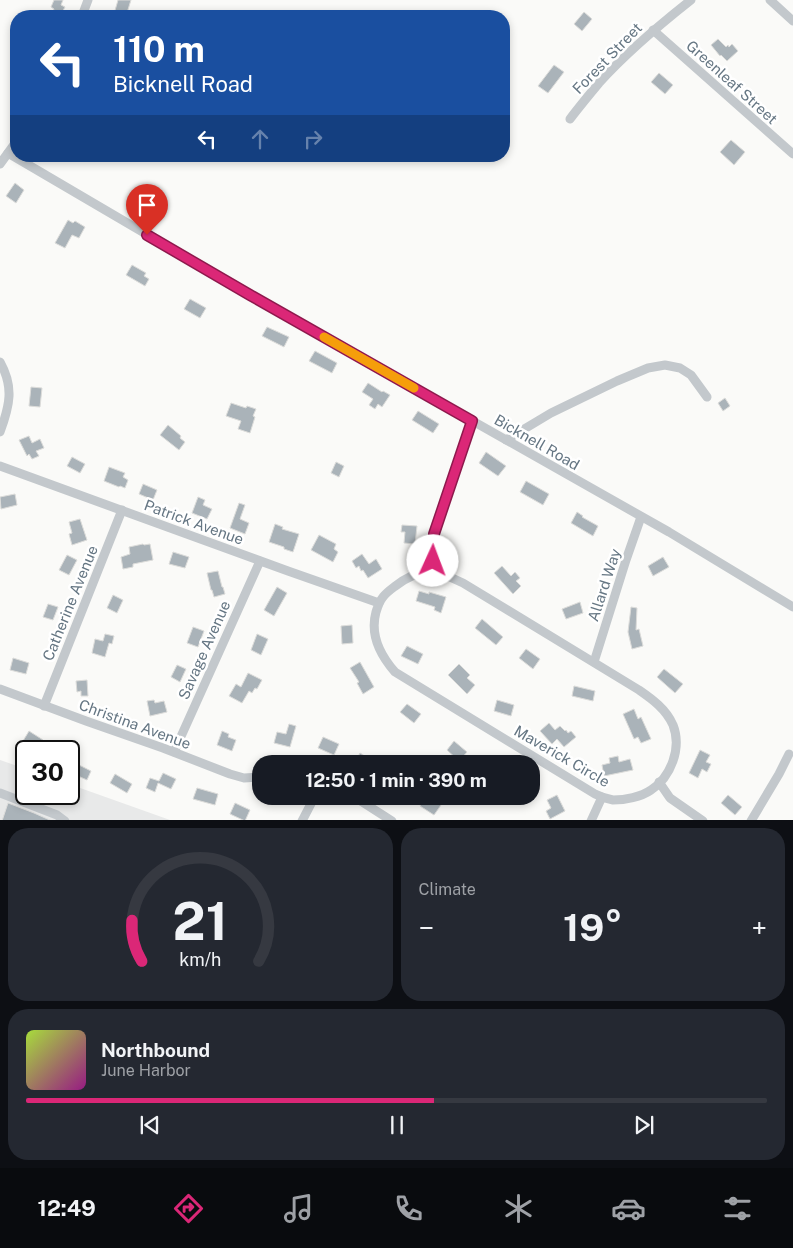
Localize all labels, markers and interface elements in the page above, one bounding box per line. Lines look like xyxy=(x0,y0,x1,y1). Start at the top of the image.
street label: Forest Street xyxy=(569,19,645,97)
text: 110 m xyxy=(113,29,205,70)
icon: left xyxy=(30,30,95,95)
street label: Greenleaf Street xyxy=(683,37,781,127)
text: Bicknell Road xyxy=(113,71,253,97)
icon: left xyxy=(193,125,221,153)
icon: ahead xyxy=(246,125,274,153)
icon: right xyxy=(299,125,327,153)
pin xyxy=(126,184,168,235)
icon: arrive xyxy=(133,191,161,219)
street label: Bicknell Road xyxy=(491,411,583,473)
street label: Patrick Avenue xyxy=(142,496,246,548)
position arrow xyxy=(406,534,458,586)
street label: Catherine Avenue xyxy=(39,543,101,663)
street label: Allard Way xyxy=(584,546,624,624)
street label: Savage Avenue xyxy=(175,598,233,702)
street label: Christina Avenue xyxy=(77,696,193,752)
street label: Maverick Circle xyxy=(511,722,613,790)
speed limit sign: 30 xyxy=(15,740,80,805)
text: 12:50 · 1 min · 390 m xyxy=(305,769,487,791)
text: Climate xyxy=(419,880,476,899)
text: 21 xyxy=(173,891,228,952)
text: 19° xyxy=(563,905,622,950)
text: − xyxy=(419,911,434,944)
text: + xyxy=(751,911,767,944)
text: km/h xyxy=(179,949,221,970)
text: Northbound xyxy=(101,1039,210,1061)
text: June Harbor xyxy=(101,1061,191,1080)
icon: previous xyxy=(136,1111,164,1139)
icon: pause xyxy=(383,1111,411,1139)
icon: next xyxy=(630,1111,658,1139)
icon: directions xyxy=(171,1191,206,1226)
icon: music xyxy=(281,1191,316,1226)
icon: phone xyxy=(391,1191,426,1226)
icon: climate xyxy=(501,1191,536,1226)
icon: car xyxy=(611,1191,646,1226)
icon: filters xyxy=(720,1191,755,1226)
text: 12:49 xyxy=(37,1195,96,1221)

